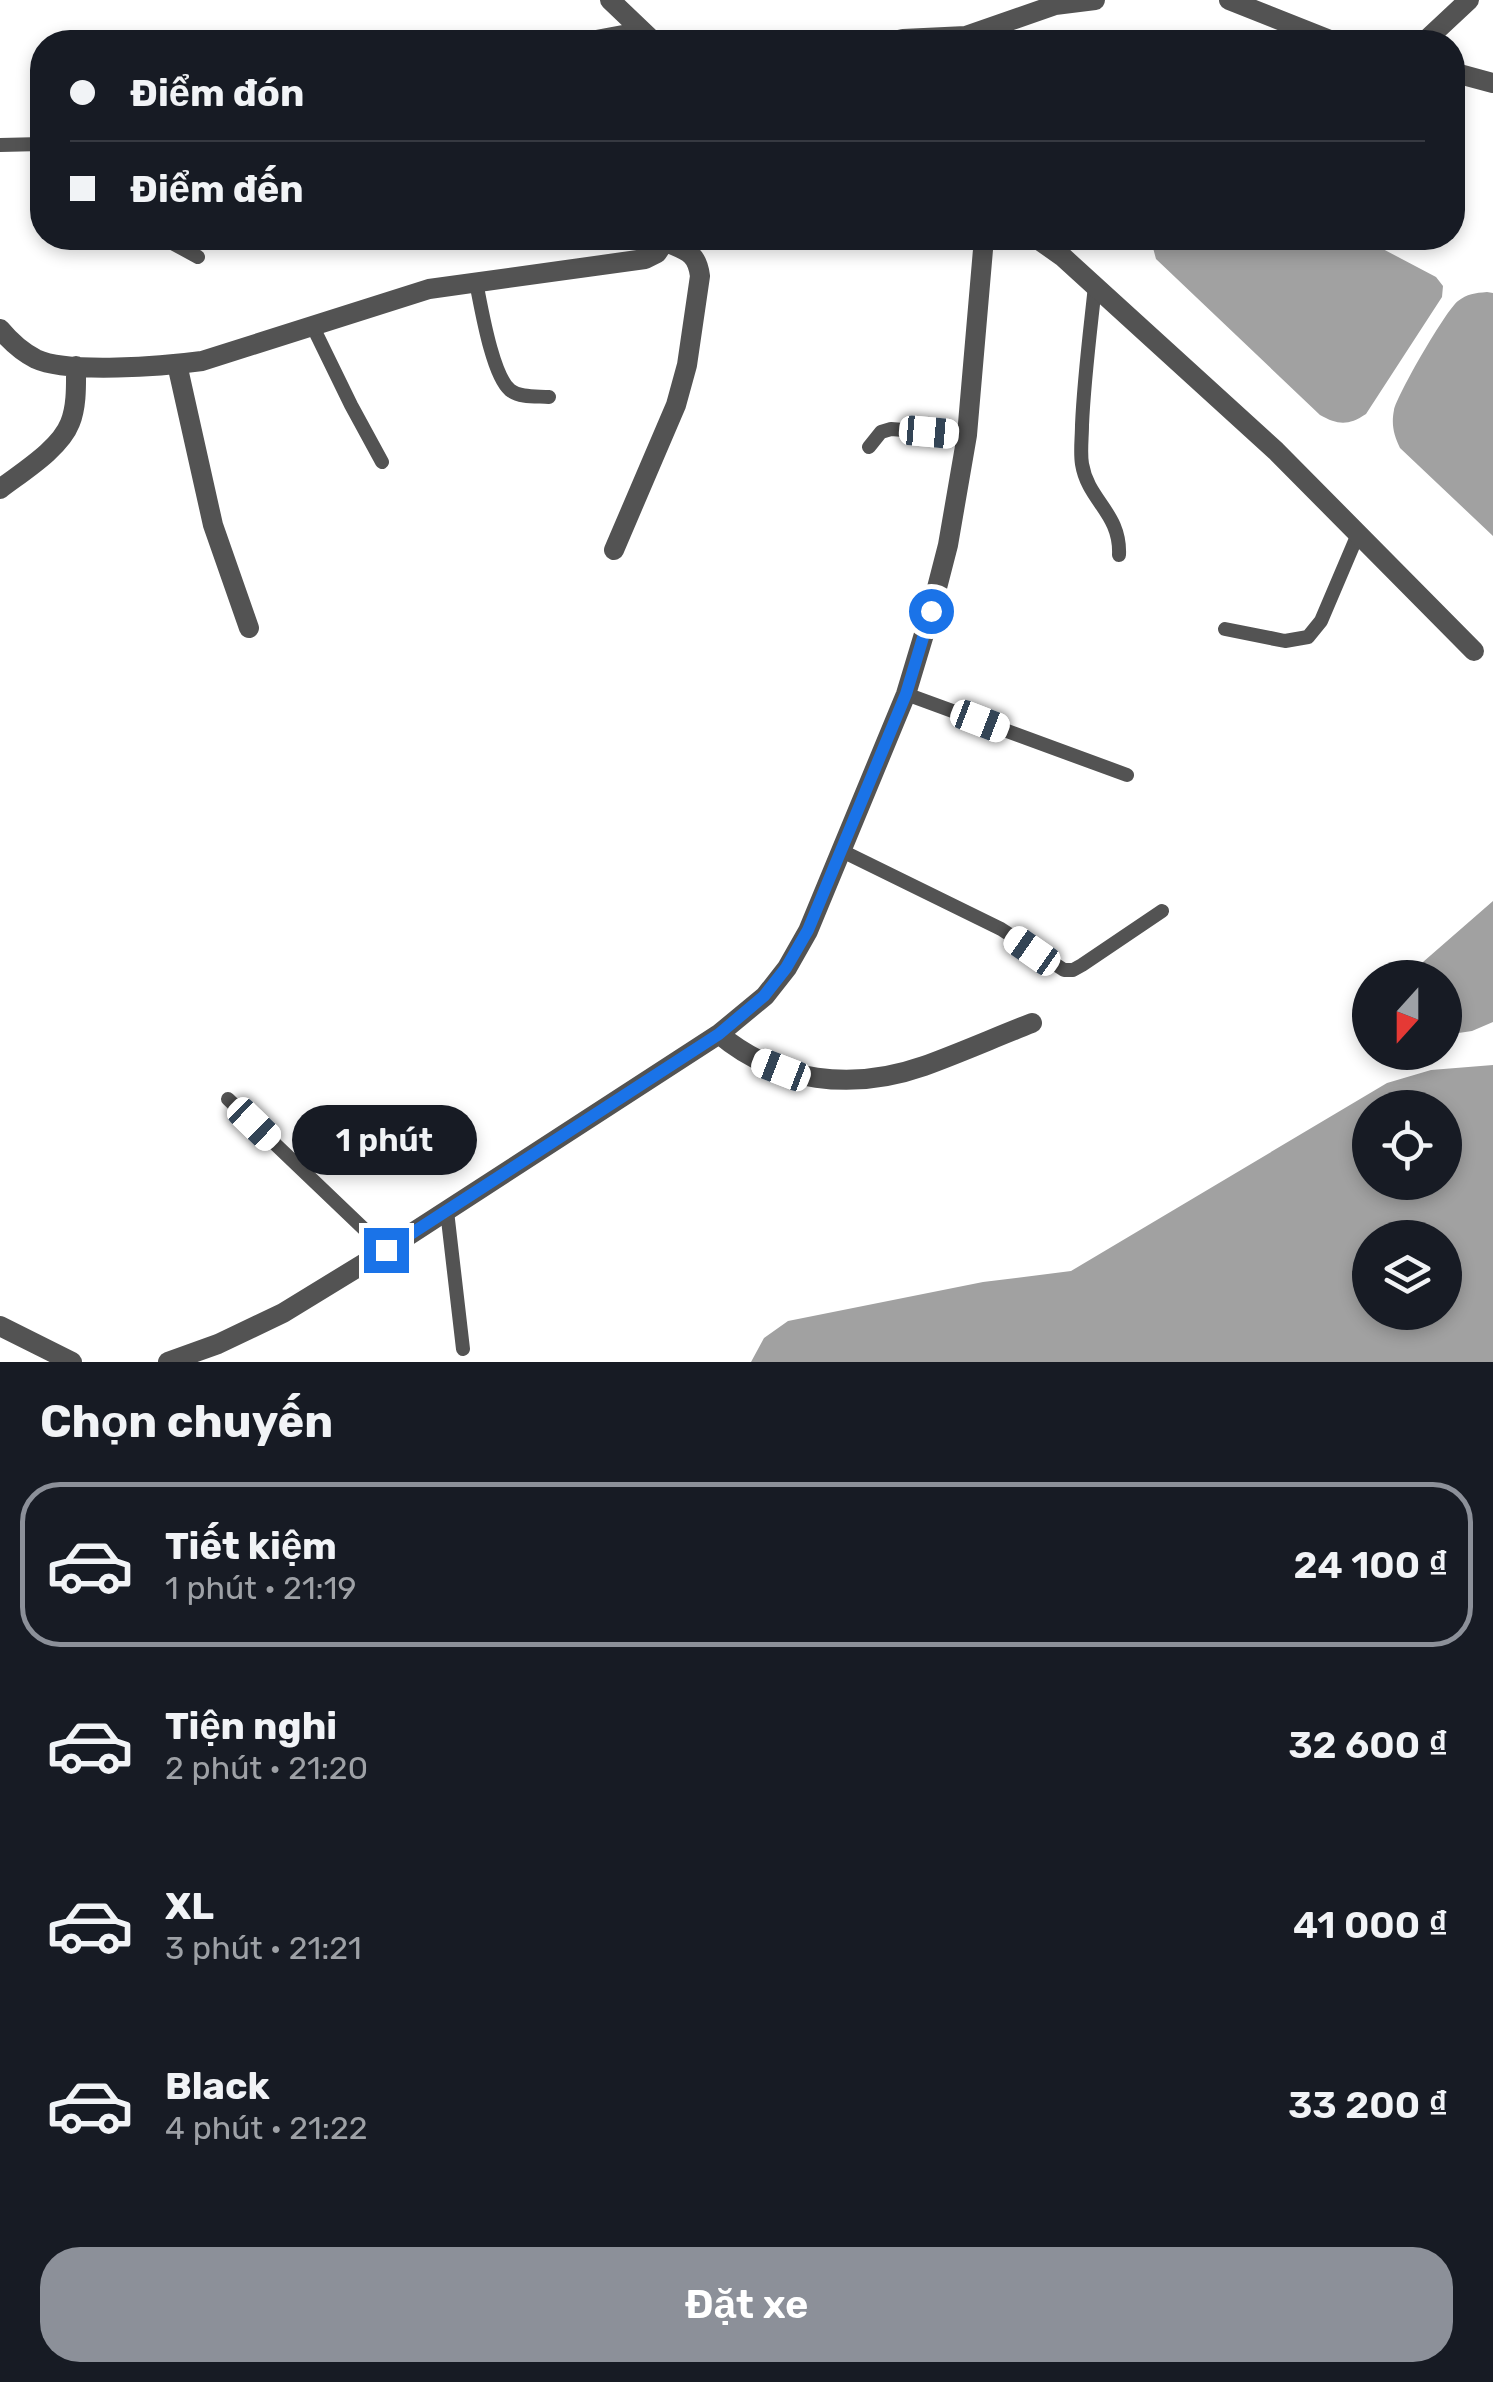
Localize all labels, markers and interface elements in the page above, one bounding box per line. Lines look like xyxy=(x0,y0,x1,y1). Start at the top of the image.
text: Điểm đón xyxy=(130,70,304,116)
text: Điểm đến xyxy=(130,166,304,212)
car xyxy=(898,414,960,450)
route start xyxy=(909,589,954,634)
car xyxy=(947,696,1013,746)
car xyxy=(999,922,1065,980)
north arrow xyxy=(1352,960,1462,1070)
map controls xyxy=(1352,960,1462,1330)
car xyxy=(748,1045,814,1095)
button: locate xyxy=(1352,1090,1462,1200)
car xyxy=(222,1092,286,1156)
callout: 1 phút xyxy=(294,1105,478,1175)
text: 1 phút xyxy=(336,1121,433,1159)
button: layers xyxy=(1352,1220,1462,1330)
route end xyxy=(364,1228,409,1273)
text: Chọn chuyến xyxy=(40,1395,333,1448)
icon: car xyxy=(45,1520,135,1610)
text: Tiết kiệm xyxy=(165,1523,337,1569)
text: 24 100 ₫ xyxy=(1294,1542,1448,1588)
text: 1 phút · 21:19 xyxy=(165,1569,356,1607)
icon: car xyxy=(45,1700,135,1790)
text: Tiện nghi xyxy=(165,1703,337,1749)
text: 32 600 ₫ xyxy=(1288,1722,1448,1768)
text: 2 phút · 21:20 xyxy=(165,1749,368,1787)
icon: car xyxy=(45,1880,135,1970)
text: XL xyxy=(165,1883,214,1929)
text: 41 000 ₫ xyxy=(1293,1902,1448,1948)
text: 3 phút · 21:21 xyxy=(165,1929,362,1967)
icon: car xyxy=(45,2060,135,2150)
text: Black xyxy=(165,2063,270,2109)
text: 33 200 ₫ xyxy=(1288,2082,1448,2128)
text: 4 phút · 21:22 xyxy=(165,2109,368,2147)
button: Đặt xe xyxy=(40,2247,1453,2362)

